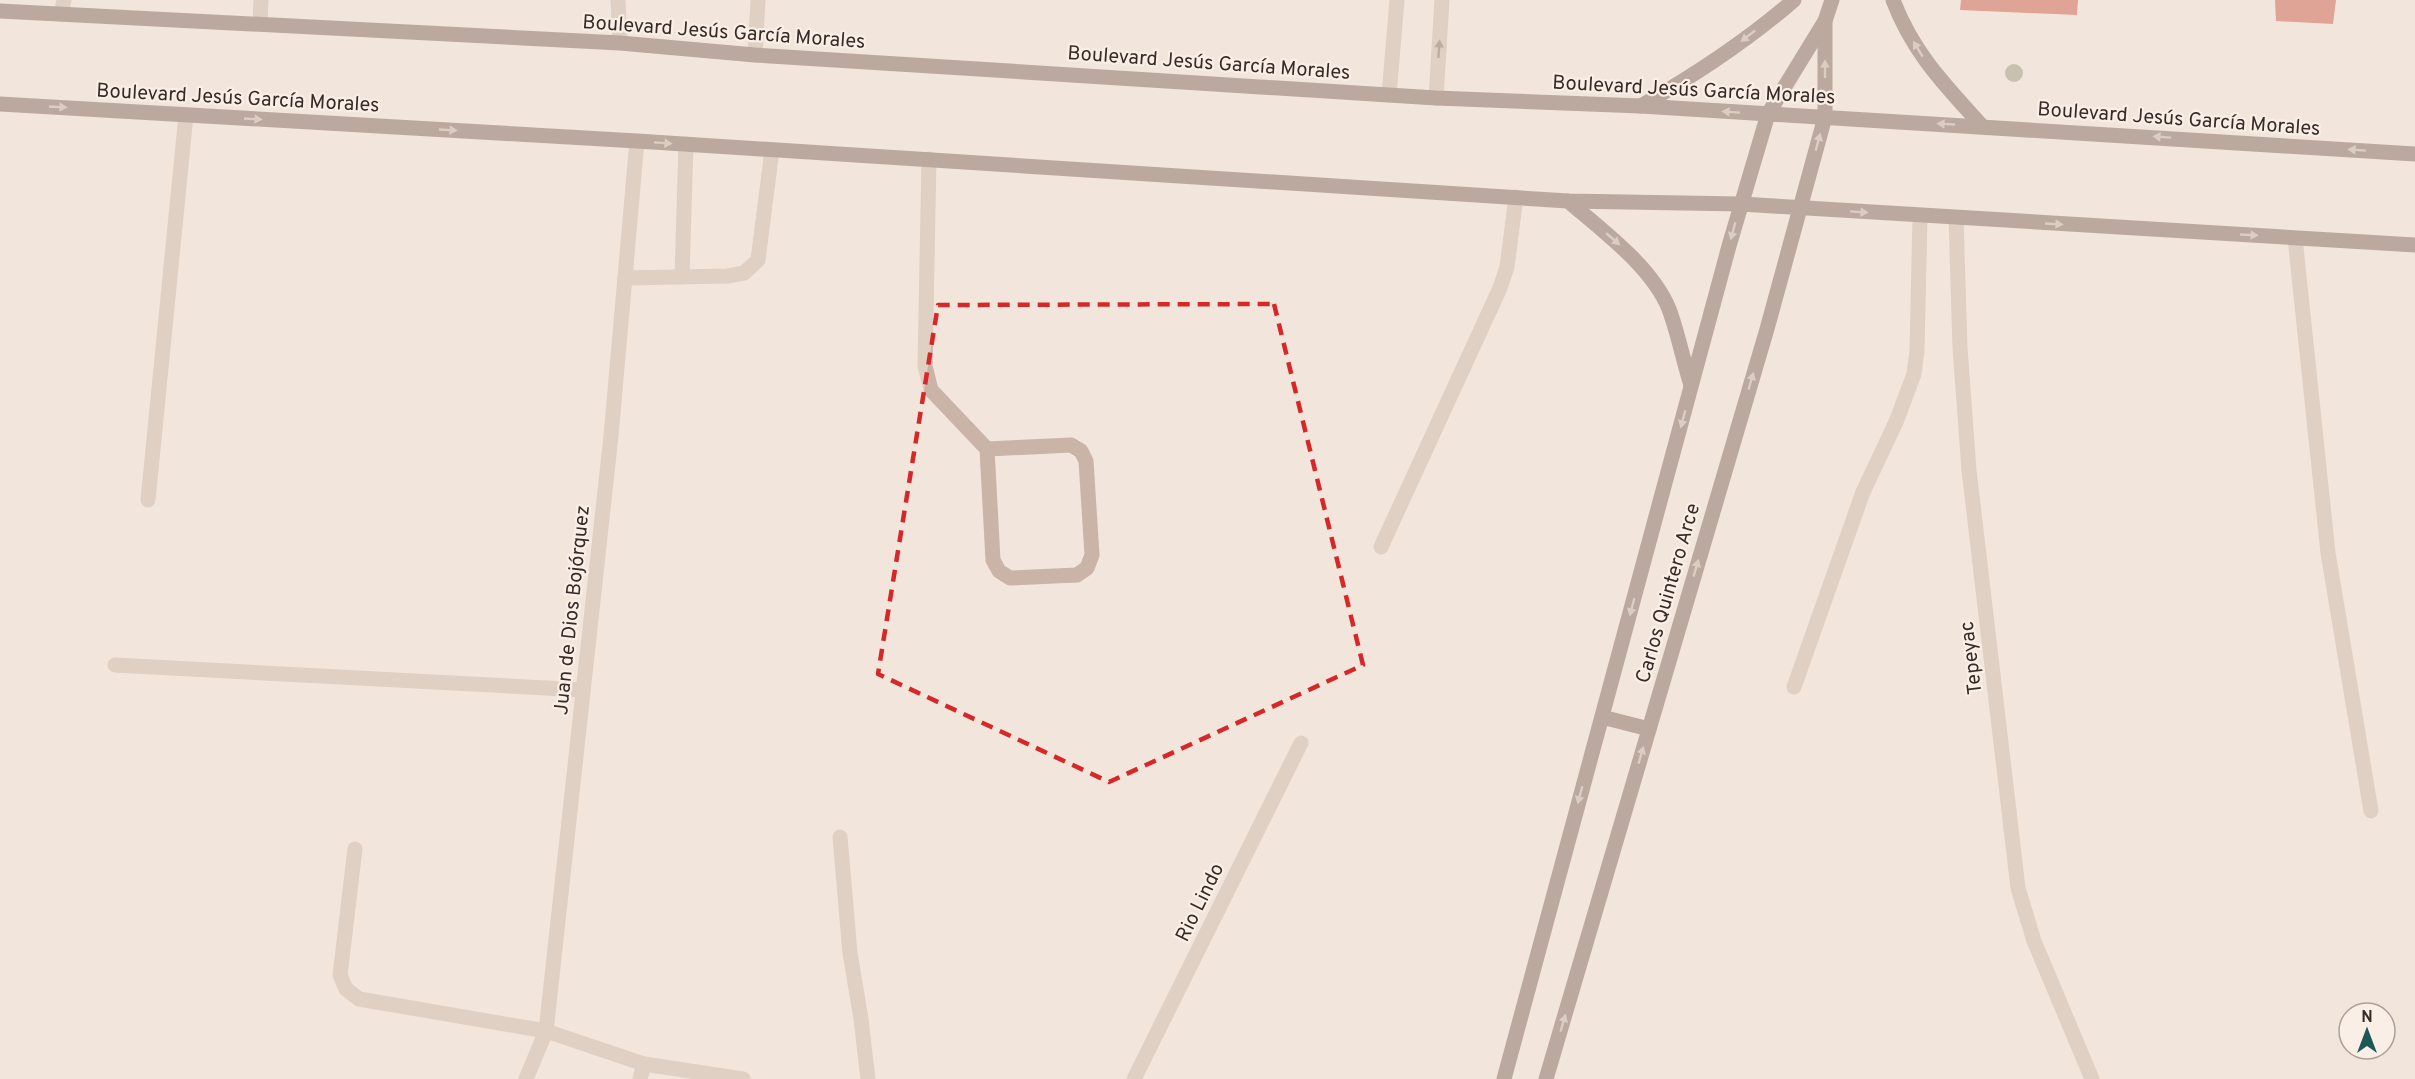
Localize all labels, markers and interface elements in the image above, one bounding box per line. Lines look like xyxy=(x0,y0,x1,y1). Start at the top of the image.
street label: Boulevard Jesús García Morales xyxy=(582,10,866,56)
one-way arrow xyxy=(1741,30,1756,42)
one-way arrow xyxy=(1434,39,1444,58)
street label: Boulevard Jesús García Morales xyxy=(1067,41,1351,87)
one-way arrow xyxy=(1912,41,1923,57)
one-way arrow xyxy=(1820,60,1830,79)
street label: Boulevard Jesús García Morales xyxy=(1552,71,1836,111)
street label: Boulevard Jesús García Morales xyxy=(96,79,380,119)
street label: Boulevard Jesús García Morales xyxy=(2037,97,2321,143)
one-way arrow xyxy=(49,103,68,112)
one-way arrow xyxy=(1721,107,1740,117)
one-way arrow xyxy=(244,114,263,123)
one-way arrow xyxy=(1937,119,1956,129)
one-way arrow xyxy=(438,125,457,135)
one-way arrow xyxy=(1814,133,1824,151)
one-way arrow xyxy=(2152,133,2171,142)
one-way arrow xyxy=(654,138,673,147)
one-way arrow xyxy=(2347,145,2366,155)
one-way arrow xyxy=(1850,207,1869,216)
one-way arrow xyxy=(2044,219,2063,229)
one-way arrow xyxy=(1728,222,1738,240)
one-way arrow xyxy=(2239,231,2258,240)
one-way arrow xyxy=(1605,232,1620,245)
one-way arrow xyxy=(1747,372,1756,390)
one-way arrow xyxy=(1677,410,1687,428)
street label: Carlos Quintero Arce xyxy=(1631,501,1707,687)
street label: Juan de Dios Bojórquez xyxy=(549,504,597,716)
one-way arrow xyxy=(1692,559,1701,577)
one-way arrow xyxy=(1626,598,1636,616)
street label: Tepeyac xyxy=(1955,620,1989,696)
one-way arrow xyxy=(1637,746,1647,764)
one-way arrow xyxy=(1575,786,1585,805)
street label: Rio Lindo xyxy=(1171,859,1231,947)
north arrow xyxy=(2337,1001,2397,1061)
text: N xyxy=(2361,1008,2373,1028)
one-way arrow xyxy=(1559,1014,1568,1032)

